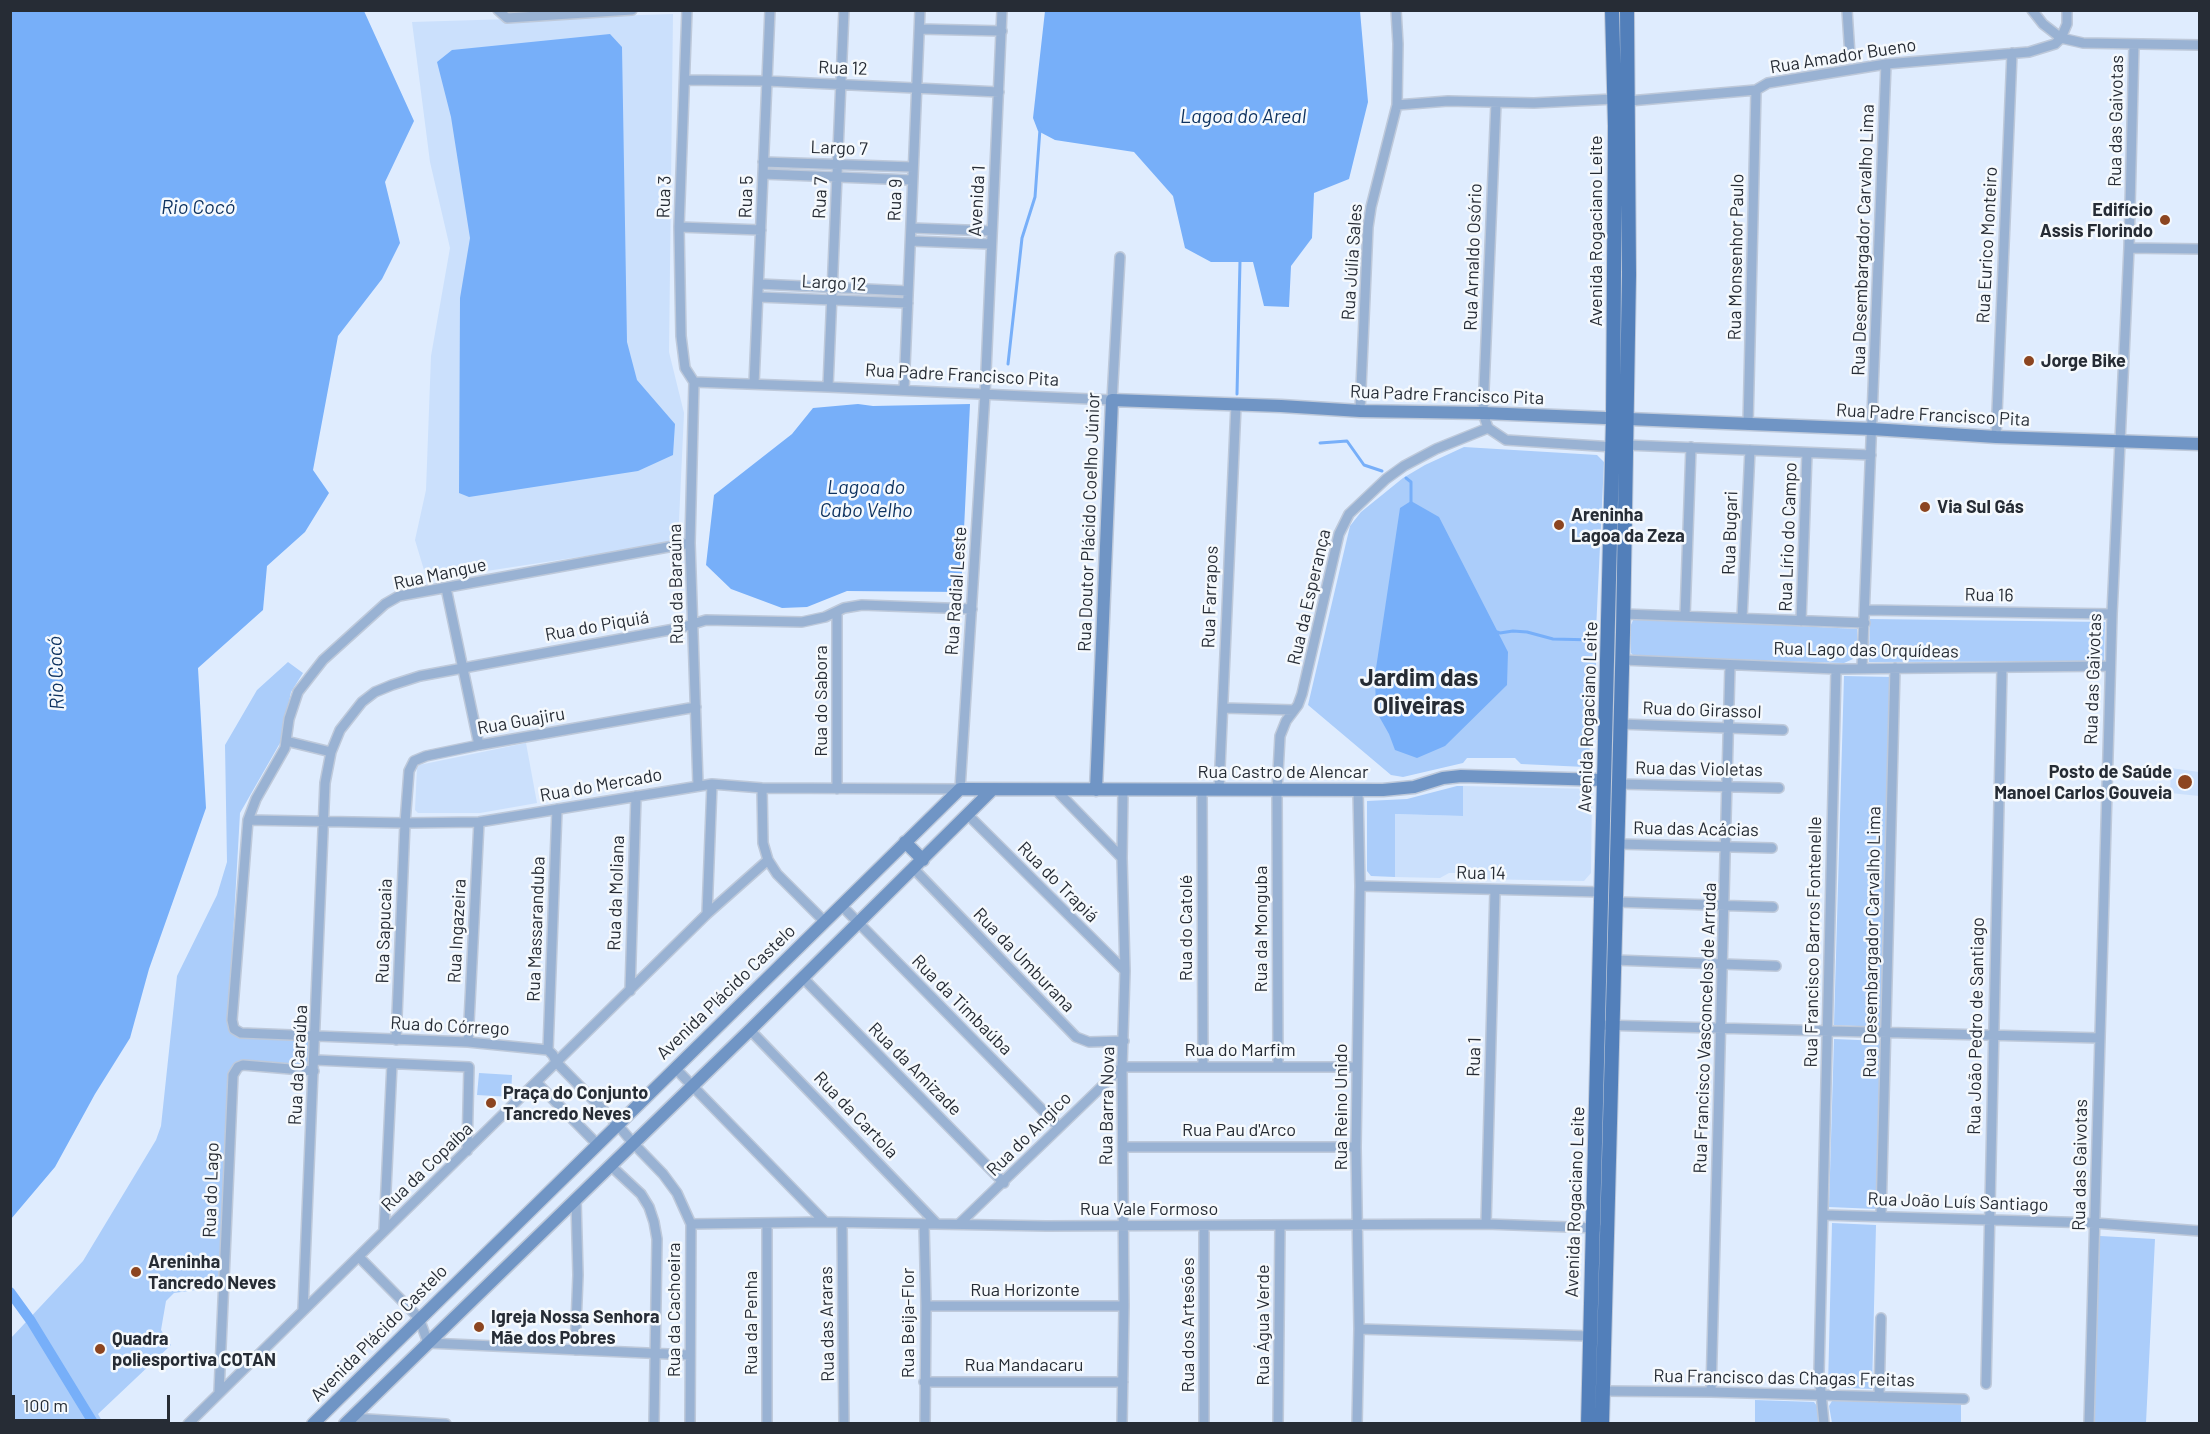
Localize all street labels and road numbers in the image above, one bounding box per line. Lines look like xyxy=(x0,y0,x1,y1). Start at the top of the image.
street label: Rua Amador Bueno xyxy=(1768,34,1918,78)
street label: Rua das Gaivotas xyxy=(2104,55,2128,187)
street label: Rua 12 xyxy=(818,56,868,80)
street label: Rua Desembargador Carvalho Lima xyxy=(1847,104,1879,376)
street label: Avenida Rogaciano Leite xyxy=(1585,135,1607,327)
street label: Largo 7 xyxy=(810,136,868,160)
street label: Avenida 1 xyxy=(964,165,990,237)
street label: Rua Eurico Monteiro xyxy=(1972,166,2002,324)
street label: Rua Monsenhor Paulo xyxy=(1724,173,1748,341)
street label: Rua 3 xyxy=(652,175,676,219)
street label: Rua 5 xyxy=(734,175,758,219)
street label: Rua 7 xyxy=(808,176,832,220)
street label: Rua 9 xyxy=(883,178,907,222)
street label: Rua Arnaldo Osório xyxy=(1460,183,1486,331)
street label: Rua Júlia Sales xyxy=(1337,203,1367,321)
street label: Largo 12 xyxy=(801,271,867,295)
street label: Rua Padre Francisco Pita xyxy=(864,359,1060,391)
street label: Rua Padre Francisco Pita xyxy=(1350,381,1544,409)
street label: Rua Doutor Plácido Coelho Júnior xyxy=(1074,392,1104,652)
street label: Rua Padre Francisco Pita xyxy=(1835,399,2031,431)
street label: Rua Lírio do Campo xyxy=(1775,462,1801,612)
street label: Rua Bugari xyxy=(1718,491,1742,575)
street label: Rua da Baraúna xyxy=(664,523,688,645)
street label: Rua Radial Leste xyxy=(941,526,971,656)
street label: Rua da Esperança xyxy=(1283,527,1335,667)
street label: Rua Farrapos xyxy=(1197,545,1223,649)
street label: Rua Mangue xyxy=(392,554,488,594)
street label: Rua 16 xyxy=(1964,584,2014,606)
street label: Rua do Piquiá xyxy=(543,606,651,646)
street label: Rua das Gaivotas xyxy=(2080,613,2106,745)
street label: Avenida Rogaciano Leite xyxy=(1574,621,1602,813)
street label: Rua Lago das Orquídeas xyxy=(1773,638,1959,662)
street label: Rua do Sabora xyxy=(810,645,832,757)
street label: Rua do Girassol xyxy=(1642,697,1762,723)
street label: Rua Guajiru xyxy=(476,703,566,739)
street label: Rua das Violetas xyxy=(1635,757,1763,781)
street label: Rua Castro de Alencar xyxy=(1198,761,1368,783)
street label: Rua do Mercado xyxy=(538,764,664,806)
street label: Rua Desembargador Carvalho Lima xyxy=(1859,806,1885,1078)
street label: Rua Francisco Barros Fontenelle xyxy=(1800,816,1826,1068)
street label: Rua das Acácias xyxy=(1633,817,1759,841)
street label: Rua da Moliana xyxy=(603,835,629,951)
street label: Rua do Trapiá xyxy=(1013,837,1103,927)
street label: Rua Massaranduba xyxy=(523,856,549,1002)
street label: Rua 14 xyxy=(1456,862,1506,884)
street label: Rua da Monguba xyxy=(1250,866,1272,992)
street label: Rua do Catolé xyxy=(1175,875,1197,981)
street label: Rua Sapucaia xyxy=(371,878,397,984)
street label: Rua Ingazeira xyxy=(443,878,471,984)
street label: Rua Francisco Vasconcelos de Arruda xyxy=(1689,882,1721,1174)
street label: Rua da Umburana xyxy=(969,903,1079,1017)
street label: Rua João Pedro de Santiago xyxy=(1963,917,1989,1135)
street label: Avenida Plácido Castelo xyxy=(652,920,800,1064)
street label: Rua da Timbaúba xyxy=(907,950,1017,1060)
street label: Rua da Caraúba xyxy=(284,1004,312,1126)
street label: Rua do Córrego xyxy=(390,1012,510,1040)
street label: Rua da Amizade xyxy=(864,1018,966,1120)
street label: Rua 1 xyxy=(1463,1037,1485,1077)
street label: Rua do Marfim xyxy=(1184,1039,1296,1061)
street label: Rua Reino Unido xyxy=(1330,1043,1352,1171)
street label: Rua Barra Nova xyxy=(1095,1046,1119,1166)
street label: Rua da Cartola xyxy=(809,1067,903,1163)
street label: Rua do Angico xyxy=(982,1087,1076,1181)
street label: Rua das Gaivotas xyxy=(2068,1099,2092,1231)
street label: Avenida Rogaciano Leite xyxy=(1561,1106,1589,1298)
street label: Rua da Copaíba xyxy=(377,1118,477,1216)
street label: Rua Pau d'Arco xyxy=(1182,1119,1296,1141)
street label: Rua do Lago xyxy=(199,1142,223,1238)
street label: Rua João Luís Santiago xyxy=(1867,1188,2049,1216)
street label: Rua Vale Formoso xyxy=(1080,1198,1218,1220)
street label: Rua da Cachoeira xyxy=(663,1243,685,1377)
street label: Rua dos Artesões xyxy=(1177,1257,1199,1393)
street label: Avenida Plácido Castelo xyxy=(306,1260,452,1406)
street label: Rua Água Verde xyxy=(1252,1264,1274,1386)
street label: Rua das Araras xyxy=(815,1266,839,1382)
street label: Rua Beija-Flor xyxy=(897,1268,919,1378)
street label: Rua da Penha xyxy=(740,1271,762,1375)
street label: Rua Horizonte xyxy=(970,1279,1080,1301)
street label: Rua Mandacaru xyxy=(965,1354,1083,1376)
street label: Rua Francisco das Chagas Freitas xyxy=(1653,1365,1915,1391)

